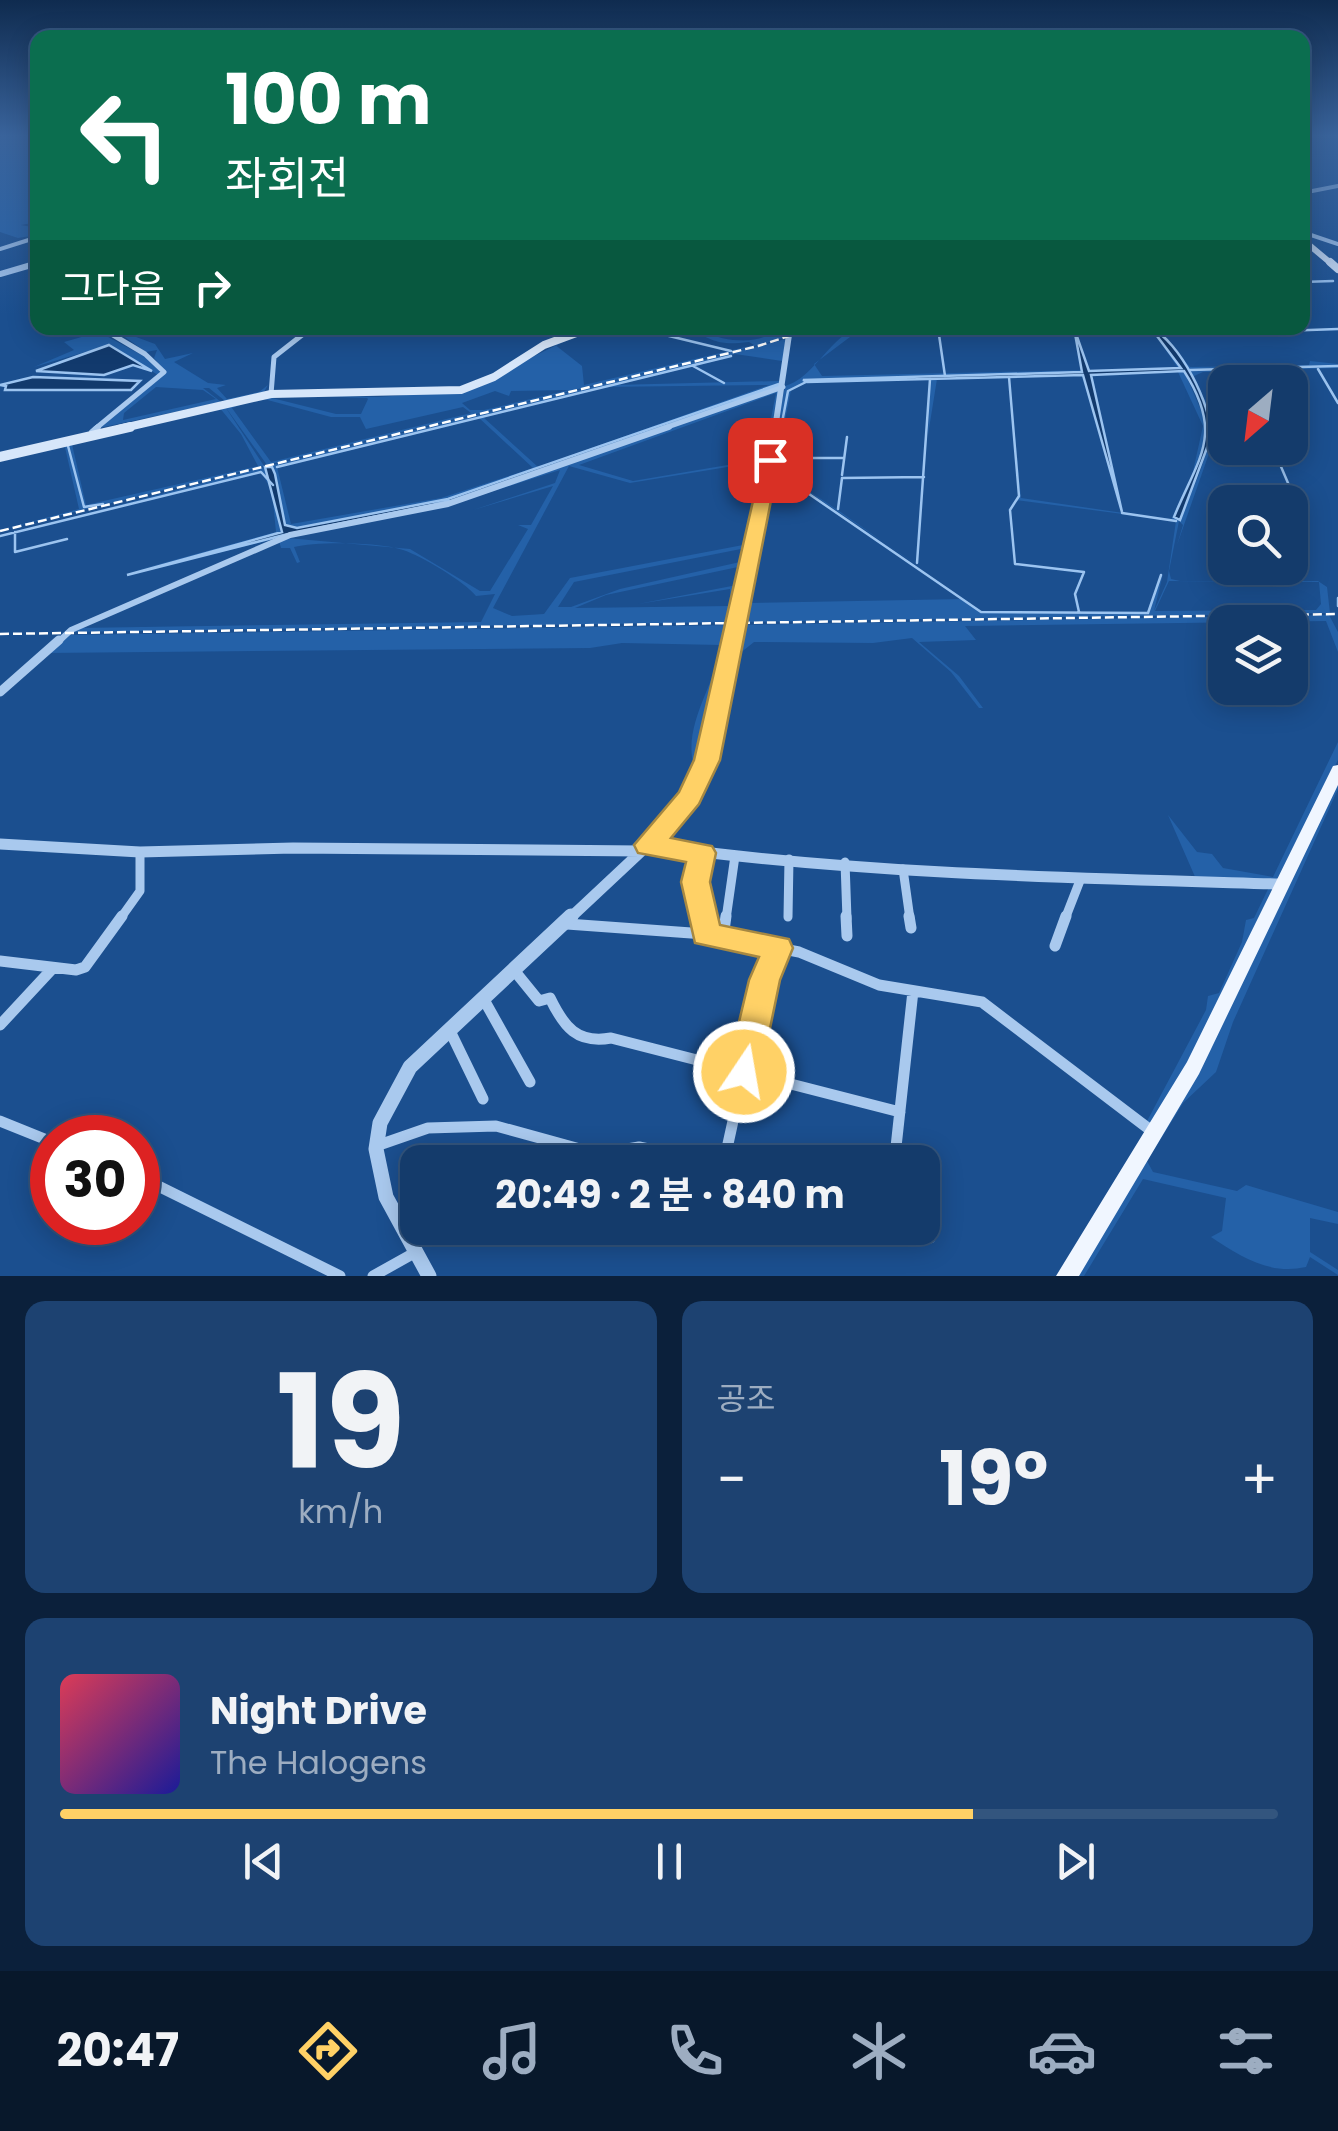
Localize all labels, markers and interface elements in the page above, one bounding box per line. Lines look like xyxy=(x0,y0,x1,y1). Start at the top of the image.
text: 100 m xyxy=(225,50,432,149)
icon: left xyxy=(60,70,190,200)
text: 좌회전 xyxy=(225,147,349,210)
icon: right xyxy=(185,260,240,315)
text: 그다음 xyxy=(60,262,165,315)
north arrow xyxy=(1208,365,1308,465)
map controls xyxy=(1208,365,1308,705)
pin xyxy=(728,418,813,503)
icon: arrive xyxy=(743,433,798,488)
button: search xyxy=(1208,485,1308,585)
button: layers xyxy=(1208,605,1308,705)
position arrow xyxy=(692,1020,796,1124)
speed limit sign: 30 xyxy=(30,1115,160,1245)
text: 20:49 · 2 분 · 840 m xyxy=(495,1168,845,1221)
text: 19 xyxy=(276,1331,405,1514)
text: 공조 xyxy=(717,1376,775,1421)
text: 19° xyxy=(939,1426,1048,1531)
text: − xyxy=(717,1441,747,1518)
text: + xyxy=(1240,1441,1278,1518)
text: km/h xyxy=(298,1489,383,1534)
text: Night Drive xyxy=(210,1684,427,1737)
text: The Halogens xyxy=(210,1740,427,1785)
icon: previous xyxy=(236,1834,291,1889)
icon: pause xyxy=(642,1834,697,1889)
icon: next xyxy=(1048,1834,1103,1889)
icon: directions xyxy=(293,2016,363,2086)
icon: music xyxy=(477,2016,547,2086)
icon: phone xyxy=(660,2016,730,2086)
icon: climate xyxy=(844,2016,914,2086)
icon: car xyxy=(1027,2016,1097,2086)
icon: filters xyxy=(1211,2016,1281,2086)
text: 20:47 xyxy=(57,2019,179,2082)

